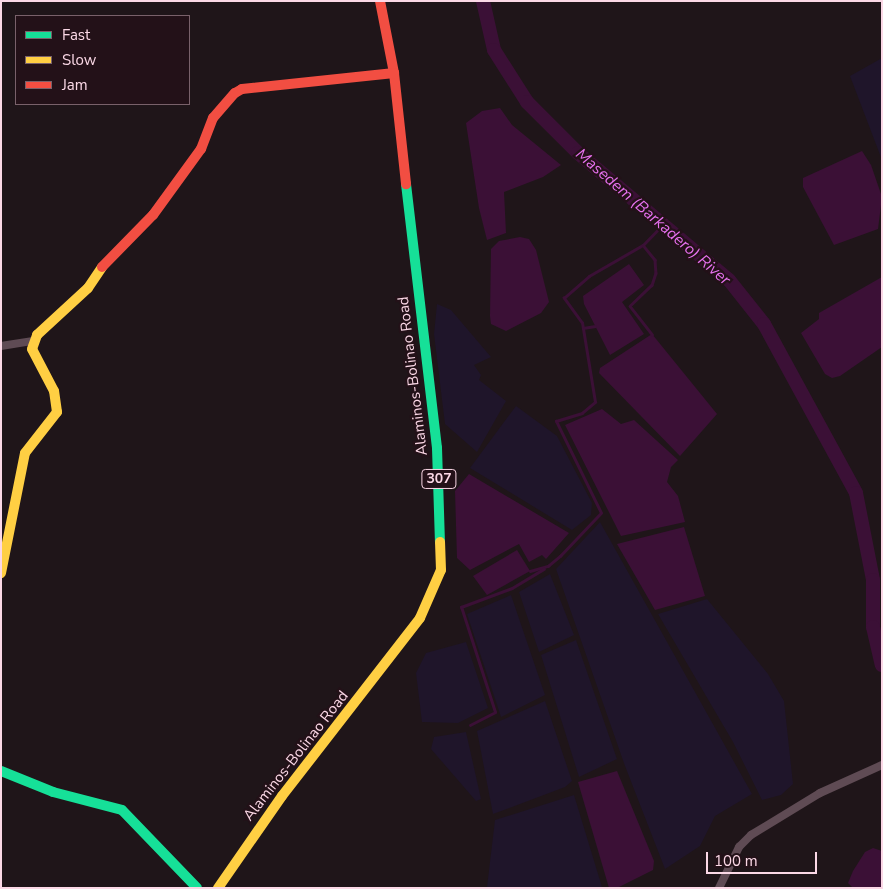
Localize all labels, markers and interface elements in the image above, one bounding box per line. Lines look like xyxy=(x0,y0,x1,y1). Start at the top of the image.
legend xyxy=(15,15,190,105)
text: Fast xyxy=(62,25,90,45)
text: Slow xyxy=(62,50,96,70)
text: Jam xyxy=(62,75,88,95)
water label: Masedem (Barkadero) River xyxy=(572,145,734,289)
street label: Alaminos-Bolinao Road xyxy=(394,295,432,457)
road number: 307 xyxy=(420,468,458,490)
street label: Alaminos-Bolinao Road xyxy=(240,687,352,825)
scale bar xyxy=(708,842,819,874)
text: 100 m xyxy=(714,851,758,871)

